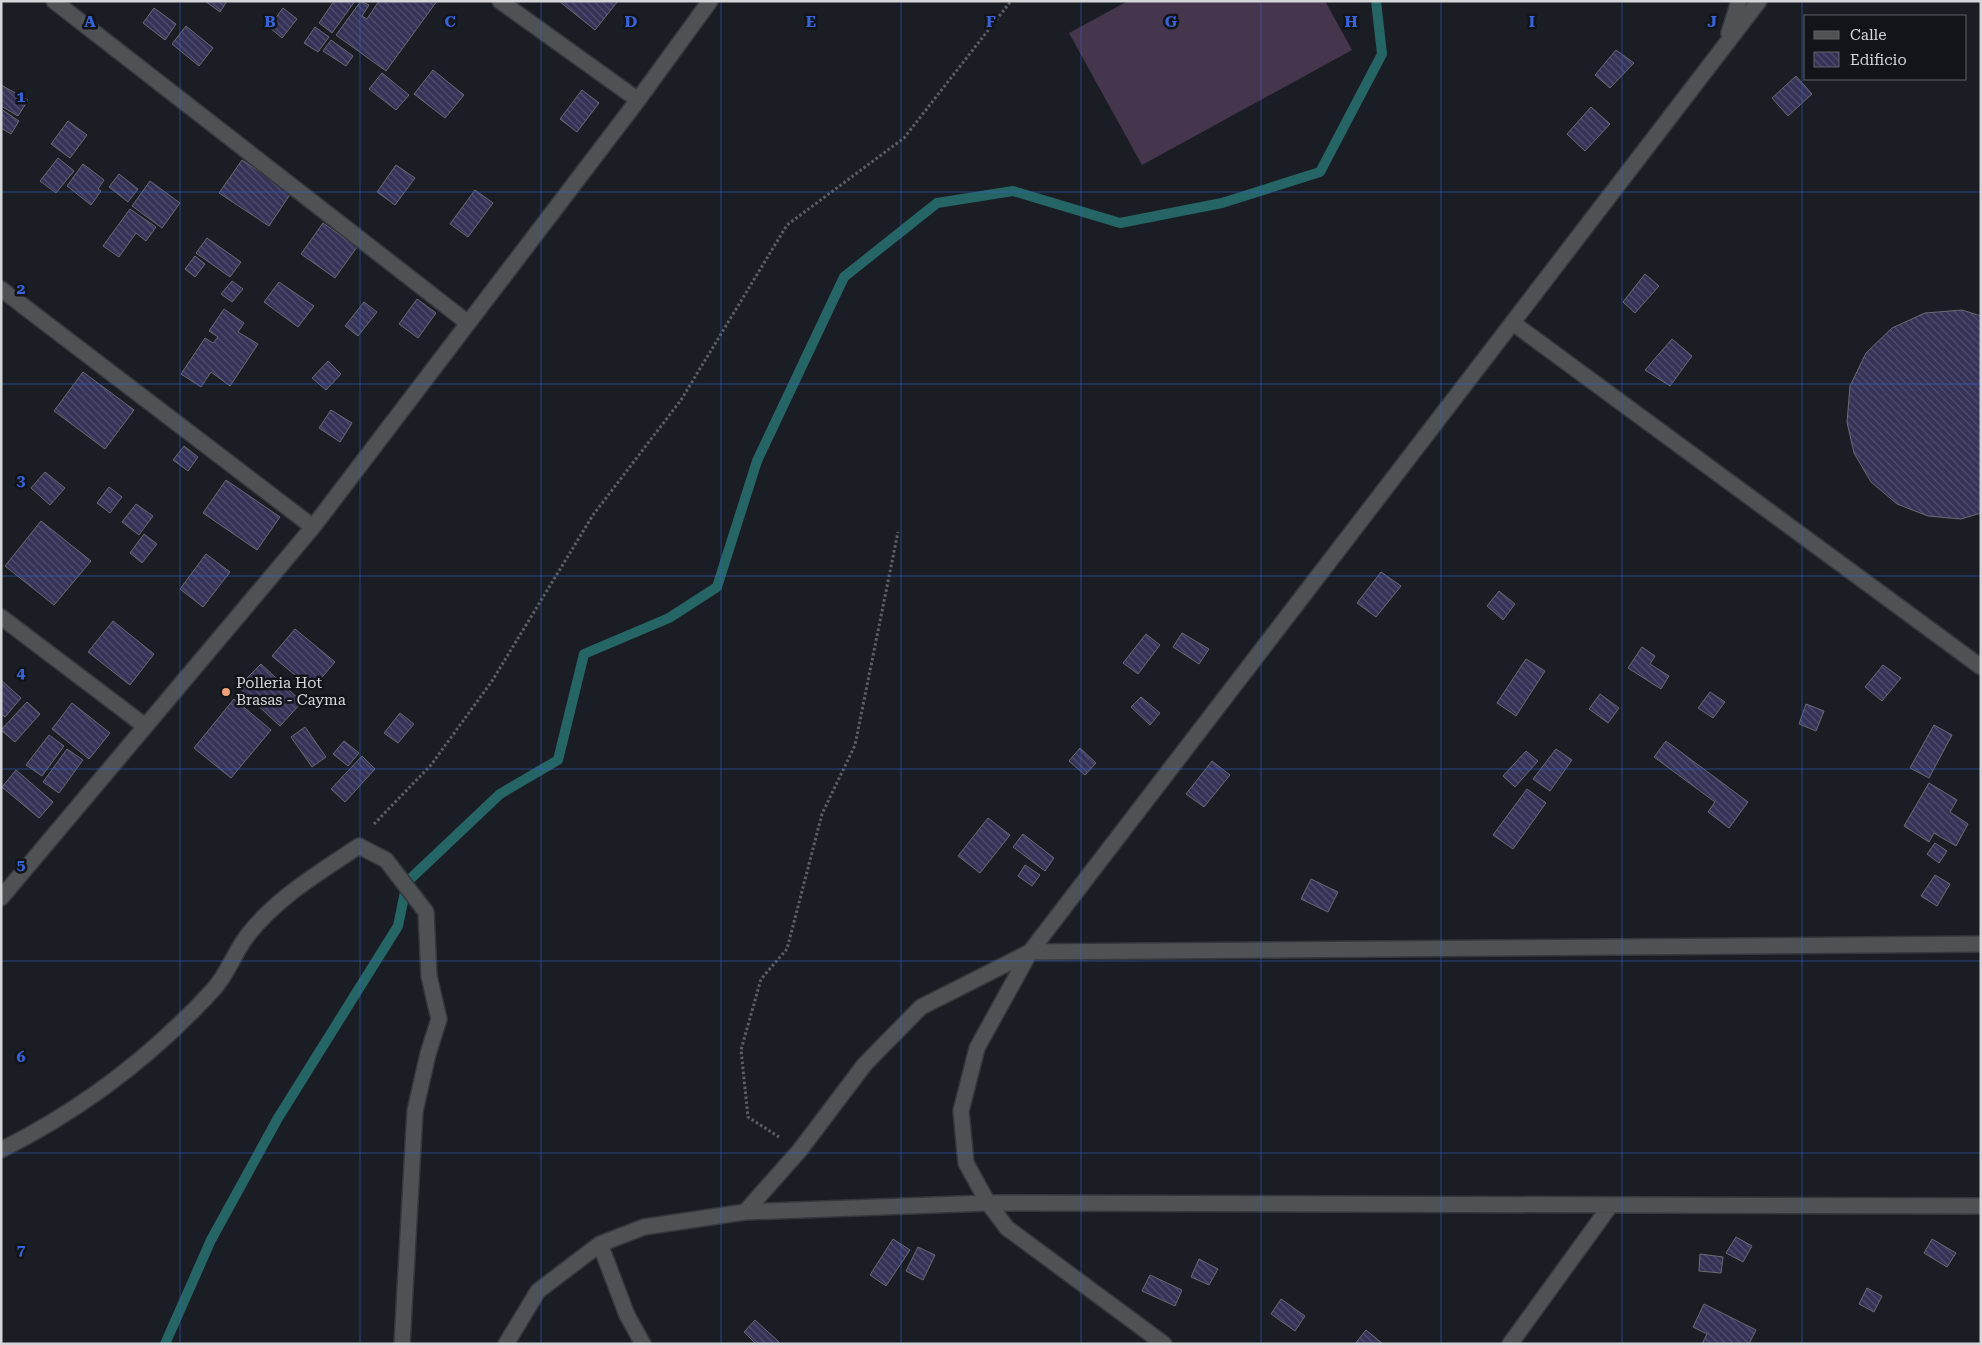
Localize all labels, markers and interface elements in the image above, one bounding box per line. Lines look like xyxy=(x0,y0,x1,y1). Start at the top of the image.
text: A xyxy=(84,12,96,31)
text: B xyxy=(264,12,276,31)
text: C xyxy=(444,12,456,31)
text: D xyxy=(625,12,638,31)
text: E xyxy=(806,12,816,31)
text: F xyxy=(986,12,996,31)
text: G xyxy=(1165,12,1178,31)
text: H xyxy=(1344,12,1358,31)
text: I xyxy=(1529,12,1535,31)
text: J xyxy=(1707,12,1717,31)
legend xyxy=(1804,15,1967,80)
text: Calle xyxy=(1850,26,1886,44)
text: Edificio xyxy=(1850,51,1907,69)
text: 1 xyxy=(17,87,26,106)
text: 2 xyxy=(17,279,26,298)
text: 3 xyxy=(17,471,26,490)
text: 4 xyxy=(17,663,26,682)
place label: Polleria Hot Brasas - Cayma xyxy=(236,674,346,709)
marker: Polleria Hot Brasas - Cayma xyxy=(220,686,232,698)
text: 5 xyxy=(17,855,26,874)
text: 6 xyxy=(17,1047,26,1066)
text: 7 xyxy=(17,1240,26,1259)

